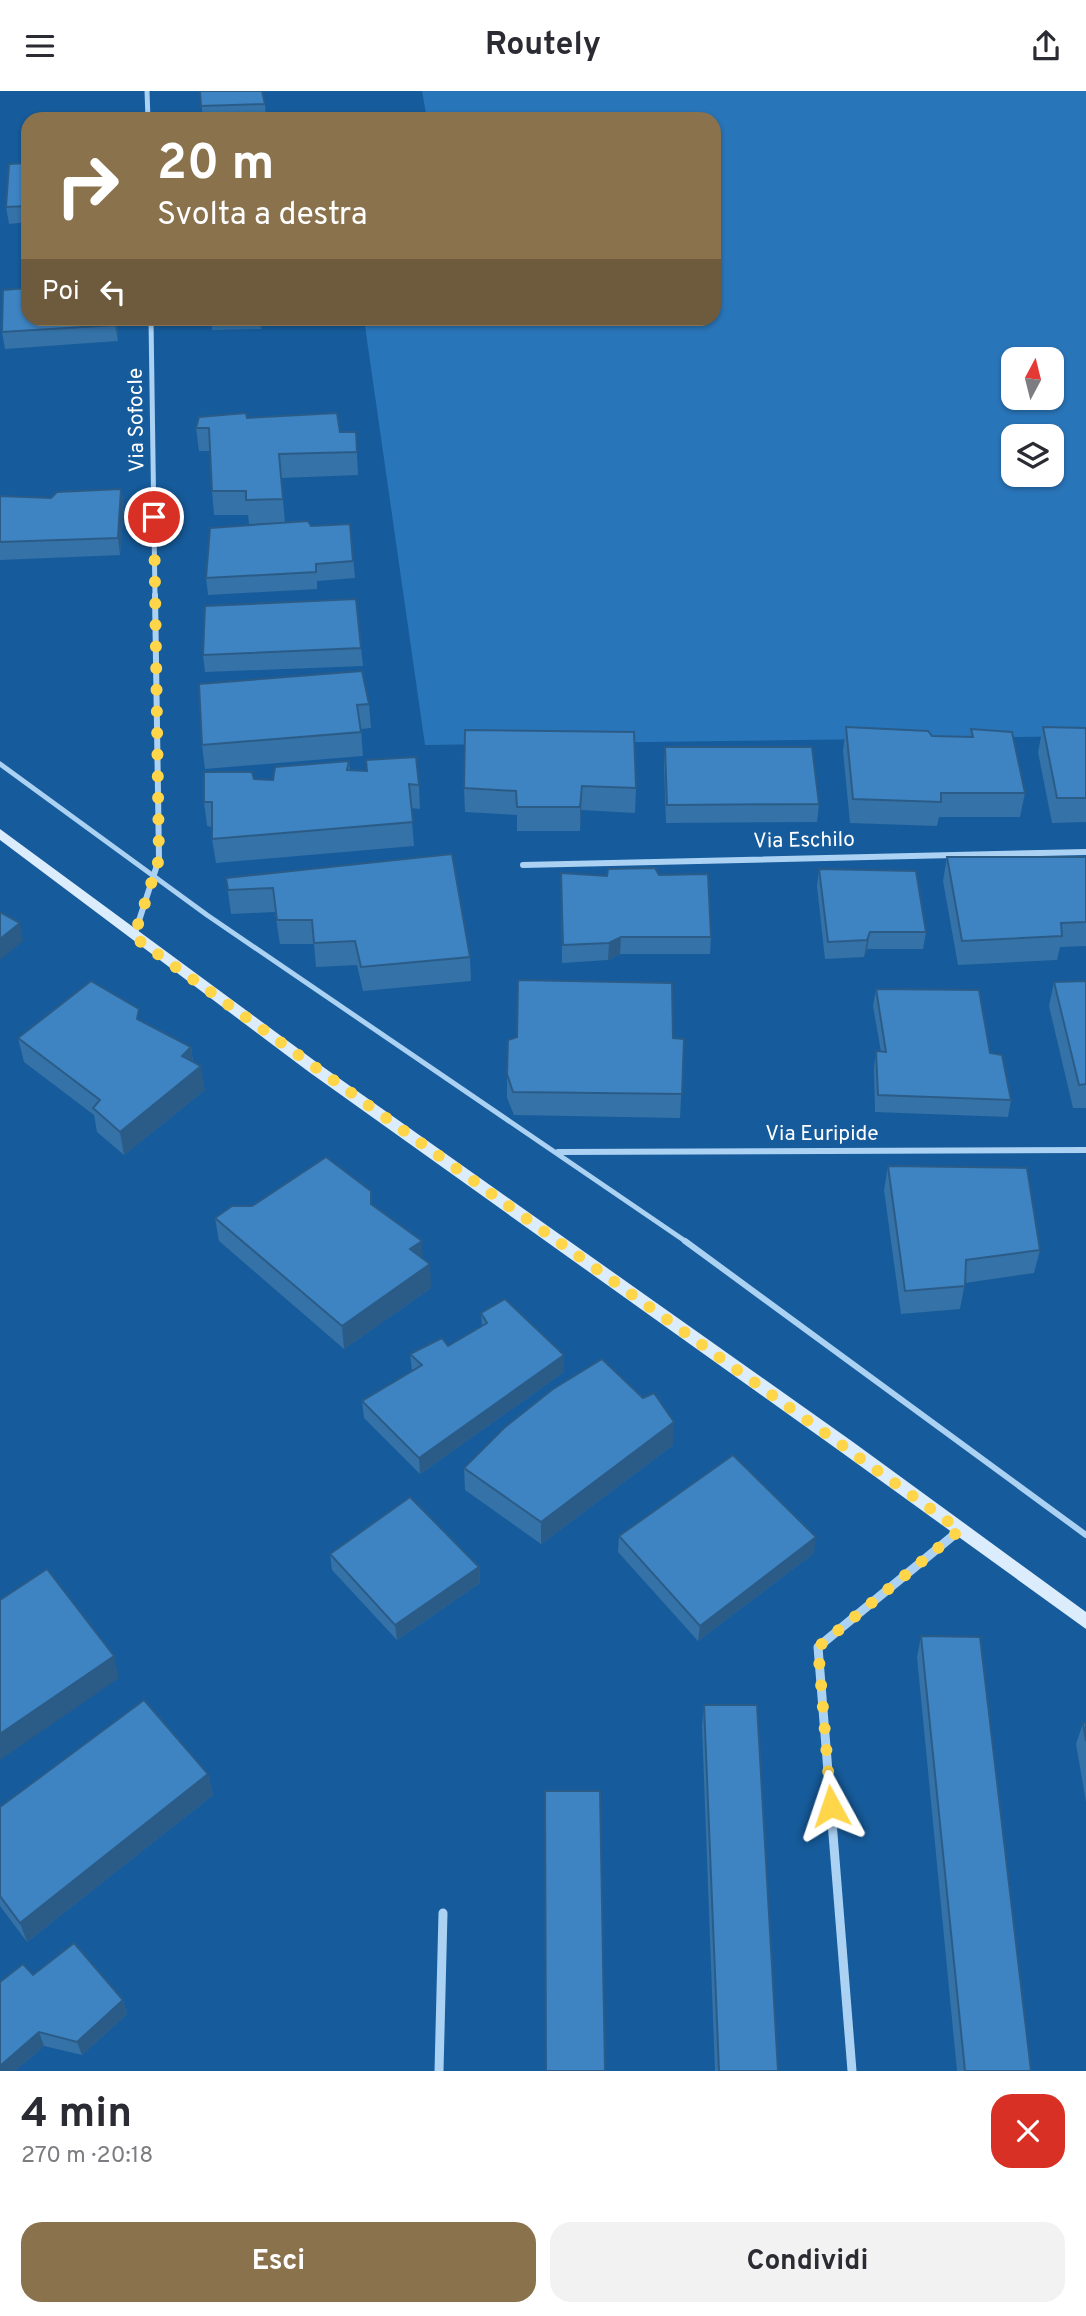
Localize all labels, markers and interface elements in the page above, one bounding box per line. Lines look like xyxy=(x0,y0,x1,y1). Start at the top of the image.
text: Routely xyxy=(485,26,601,66)
icon: menu xyxy=(21,27,59,65)
icon: share xyxy=(1027,27,1065,65)
text: 20 m xyxy=(157,135,274,197)
icon: right xyxy=(42,140,133,231)
text: Svolta a destra xyxy=(157,196,368,236)
icon: left xyxy=(94,273,132,311)
text: Poi xyxy=(42,276,80,309)
north arrow xyxy=(1001,347,1064,409)
map controls xyxy=(1001,347,1064,487)
street label: Via Sofocle xyxy=(123,367,151,473)
button: layers xyxy=(1001,424,1064,487)
pin xyxy=(124,487,184,547)
icon: arrive xyxy=(135,498,173,536)
street label: Via Eschilo xyxy=(753,827,855,855)
street label: Via Euripide xyxy=(765,1121,879,1148)
position arrow xyxy=(794,1769,868,1843)
text: 4 min xyxy=(21,2089,132,2142)
button: close xyxy=(991,2094,1065,2168)
text: 270 m · 20:18 xyxy=(21,2142,153,2171)
button: Esci xyxy=(21,2222,536,2302)
button: Condividi xyxy=(550,2222,1065,2302)

